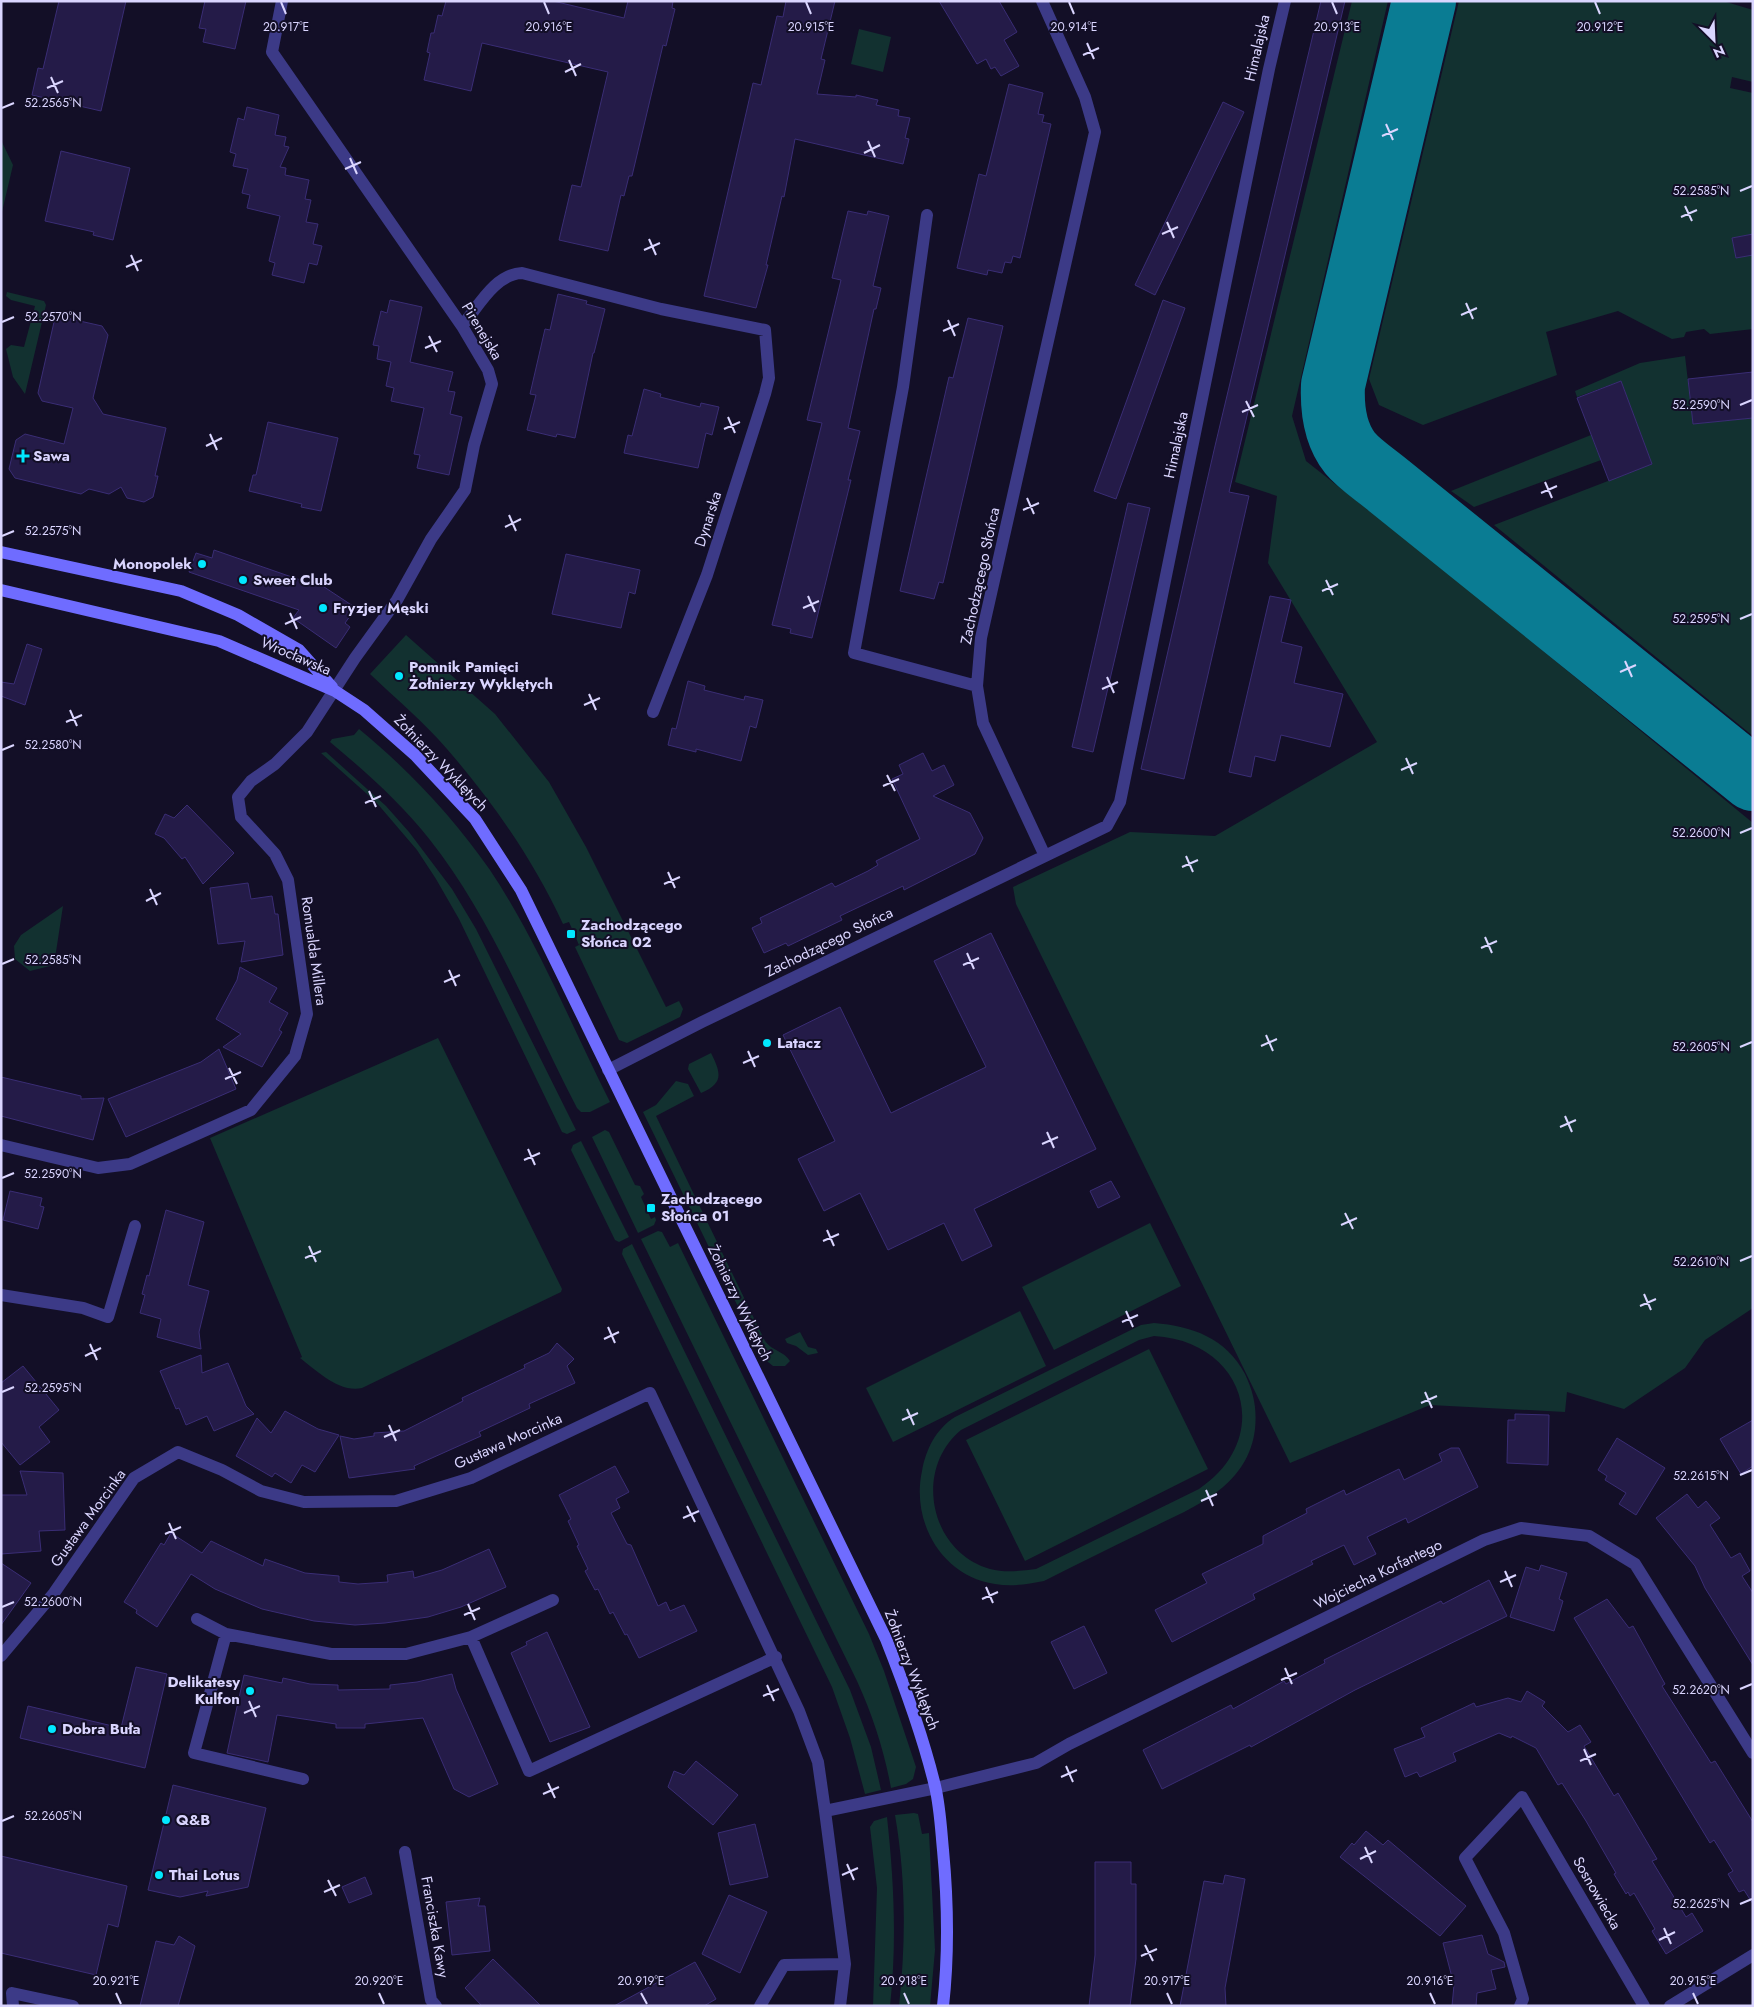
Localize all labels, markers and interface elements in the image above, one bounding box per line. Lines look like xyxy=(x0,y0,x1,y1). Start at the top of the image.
street label: Himalajska xyxy=(1239,12,1275,84)
north arrow xyxy=(1689,15,1739,65)
text: 20.917°E xyxy=(263,18,309,36)
text: 20.916°E xyxy=(526,18,572,36)
text: 20.915°E xyxy=(788,18,834,36)
text: 20.914°E xyxy=(1051,18,1097,36)
text: 20.913°E xyxy=(1314,18,1360,36)
text: 20.912°E xyxy=(1577,18,1623,36)
text: N xyxy=(1710,40,1728,63)
text: 52.2565°N xyxy=(24,94,82,112)
text: 52.2585°N xyxy=(1673,182,1729,200)
street label: Pirenejska xyxy=(456,298,508,364)
text: 52.2570°N xyxy=(25,308,81,326)
text: 52.2590°N xyxy=(1672,396,1730,414)
street label: Himalajska xyxy=(1158,410,1194,480)
place label: Sawa xyxy=(33,445,70,467)
marker: Sawa xyxy=(17,450,29,462)
street label: Dynarska xyxy=(689,488,727,550)
street label: Zachodzącego Słońca xyxy=(955,505,1005,647)
text: 52.2575°N xyxy=(25,522,81,540)
place label: Monopolek xyxy=(113,553,192,575)
marker: Monopolek xyxy=(196,558,208,570)
place label: Sweet Club xyxy=(253,569,332,591)
marker: Sweet Club xyxy=(237,574,249,586)
place label: Fryzjer Męski xyxy=(333,597,429,619)
marker: Fryzjer Męski xyxy=(317,602,329,614)
text: 52.2595°N xyxy=(1672,610,1730,628)
street label: Wrocławska xyxy=(257,631,335,681)
place label: Pomnik Pamięci Żołnierzy Wyklętych xyxy=(409,656,553,695)
marker: Pomnik Pamięci Żołnierzy Wyklętych xyxy=(393,670,405,682)
street label: Żołnierzy Wyklętych xyxy=(389,710,493,816)
text: 52.2580°N xyxy=(24,736,82,754)
text: 52.2600°N xyxy=(1672,824,1730,842)
street label: Romualda Millera xyxy=(295,895,333,1007)
street label: Zachodzącego Słońca xyxy=(761,902,897,982)
place label: Zachodzącego Słońca 02 xyxy=(581,914,683,953)
marker: Zachodzącego Słońca 02 xyxy=(565,928,577,940)
text: 52.2585°N xyxy=(25,951,81,969)
place label: Latacz xyxy=(777,1032,821,1054)
marker: Latacz xyxy=(761,1037,773,1049)
text: 52.2605°N xyxy=(1672,1038,1730,1056)
text: 52.2590°N xyxy=(24,1165,82,1183)
place label: Zachodzącego Słońca 01 xyxy=(661,1188,763,1227)
marker: Zachodzącego Słońca 01 xyxy=(645,1202,657,1214)
street label: Żołnierzy Wyklętych xyxy=(702,1241,778,1365)
text: 52.2610°N xyxy=(1673,1253,1729,1271)
text: 52.2595°N xyxy=(24,1379,82,1397)
street label: Gustawa Morcinka xyxy=(450,1407,566,1475)
street label: Gustawa Morcinka xyxy=(45,1465,131,1571)
text: 52.2615°N xyxy=(1673,1467,1729,1485)
street label: Wojciecha Korfantego xyxy=(1310,1533,1446,1615)
text: 52.2600°N xyxy=(24,1593,82,1611)
street label: Żołnierzy Wyklętych xyxy=(879,1607,945,1733)
place label: Delikatesy Kulfon xyxy=(168,1671,240,1710)
text: 52.2620°N xyxy=(1672,1681,1730,1699)
marker: Delikatesy Kulfon xyxy=(244,1685,256,1697)
place label: Dobra Buła xyxy=(62,1718,141,1740)
marker: Dobra Buła xyxy=(46,1723,58,1735)
text: 52.2605°N xyxy=(24,1807,82,1825)
place label: Q&B xyxy=(176,1809,210,1831)
marker: Q&B xyxy=(160,1814,172,1826)
street label: Sosnowiecka xyxy=(1567,1852,1627,1934)
place label: Thai Lotus xyxy=(169,1864,240,1886)
marker: Thai Lotus xyxy=(153,1869,165,1881)
street label: Franciszka Kawy xyxy=(415,1875,455,1980)
text: 52.2625°N xyxy=(1672,1895,1730,1913)
text: 20.921°E xyxy=(93,1972,139,1990)
text: 20.920°E xyxy=(355,1972,403,1990)
text: 20.919°E xyxy=(618,1972,664,1990)
text: 20.918°E xyxy=(881,1972,927,1990)
text: 20.917°E xyxy=(1144,1972,1190,1990)
text: 20.916°E xyxy=(1407,1972,1453,1990)
text: 20.915°E xyxy=(1670,1972,1716,1990)

